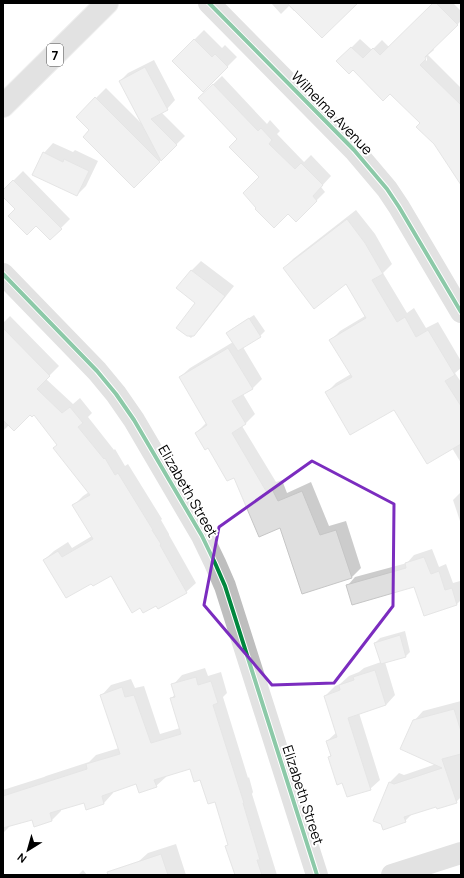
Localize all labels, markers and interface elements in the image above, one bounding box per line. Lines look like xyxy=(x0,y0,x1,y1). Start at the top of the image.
road number: 7 xyxy=(47,44,63,66)
street label: Wilhelma Avenue xyxy=(287,67,377,159)
street label: Elizabeth Street xyxy=(154,441,223,541)
street label: Elizabeth Street xyxy=(278,743,329,847)
north arrow xyxy=(8,830,48,870)
text: N xyxy=(14,850,29,867)

